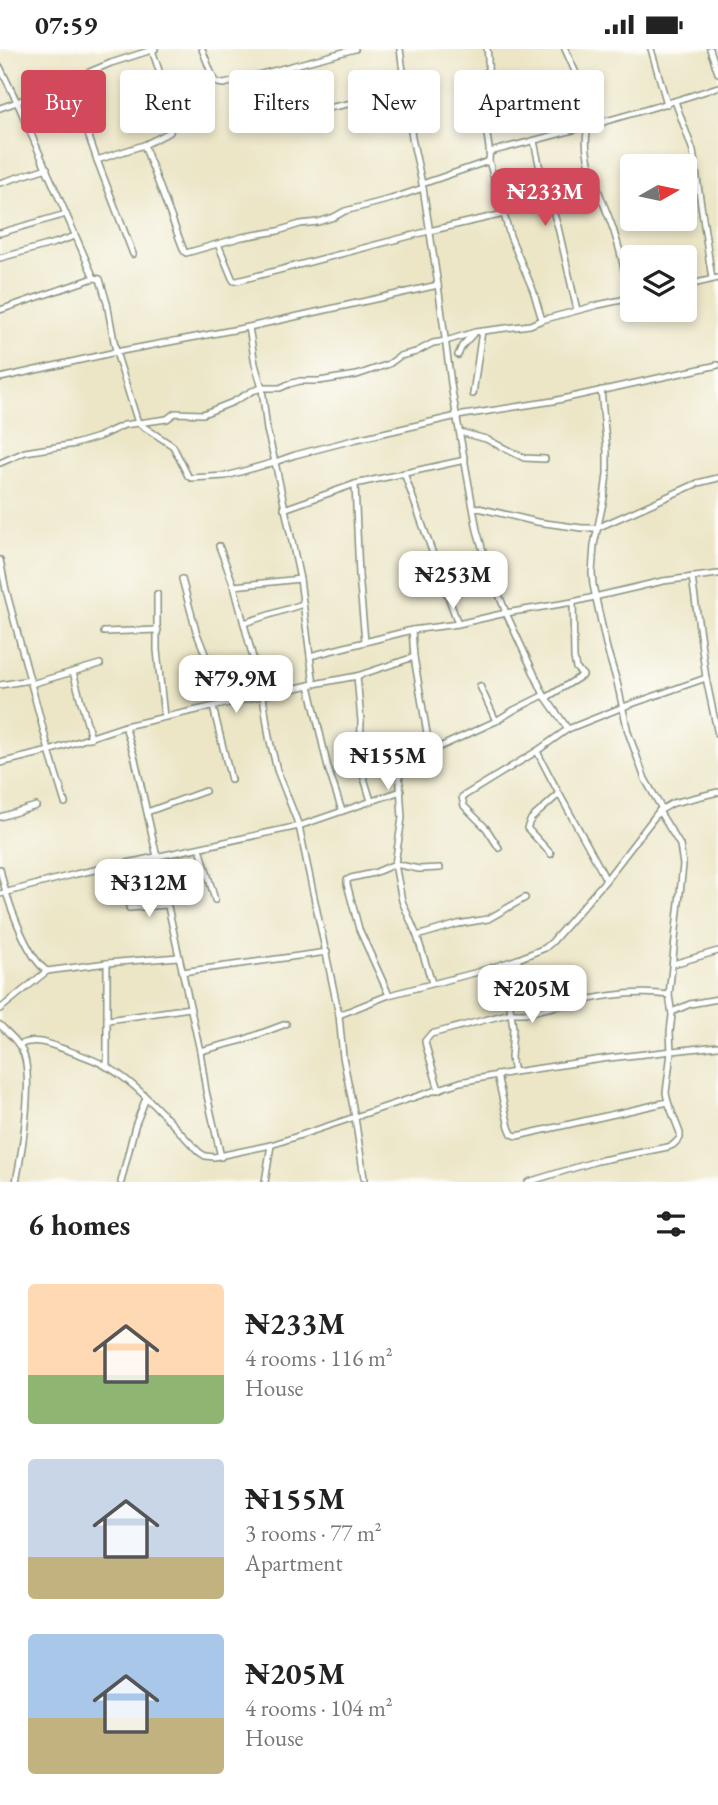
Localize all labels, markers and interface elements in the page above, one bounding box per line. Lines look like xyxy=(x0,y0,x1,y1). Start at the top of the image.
text: 07:59 xyxy=(35,8,97,42)
chip: Buy xyxy=(21,70,106,133)
chip: Rent xyxy=(120,70,215,133)
chip: Filters xyxy=(229,70,334,133)
chip: New xyxy=(348,70,440,133)
chip: Apartment xyxy=(454,70,604,133)
north arrow xyxy=(620,154,696,231)
map controls xyxy=(620,154,697,322)
pin: ₦233M xyxy=(496,169,594,228)
text: ₦233M xyxy=(507,176,583,206)
button: layers xyxy=(620,245,697,322)
pin: ₦253M xyxy=(404,552,502,611)
text: ₦253M xyxy=(415,559,491,589)
pin: ₦79.9M xyxy=(179,655,293,715)
text: ₦79.9M xyxy=(195,663,277,693)
pin: ₦155M xyxy=(339,733,437,792)
text: ₦155M xyxy=(350,740,426,770)
pin: ₦312M xyxy=(100,859,198,919)
text: ₦312M xyxy=(111,867,187,897)
pin: ₦205M xyxy=(483,965,581,1025)
text: ₦205M xyxy=(494,973,570,1003)
text: 6 homes xyxy=(28,1205,130,1244)
icon: filters xyxy=(652,1205,690,1243)
text: ₦233M xyxy=(245,1304,345,1343)
icon: home xyxy=(84,1312,168,1396)
text: 4 rooms · 116 m² xyxy=(245,1343,393,1373)
text: House xyxy=(245,1373,304,1403)
text: ₦155M xyxy=(245,1479,345,1518)
icon: home xyxy=(84,1487,168,1571)
text: 3 rooms · 77 m² xyxy=(245,1518,382,1548)
text: Apartment xyxy=(245,1548,343,1578)
text: ₦205M xyxy=(245,1654,345,1693)
icon: home xyxy=(84,1662,168,1746)
text: 4 rooms · 104 m² xyxy=(245,1693,393,1723)
text: House xyxy=(245,1723,304,1753)

